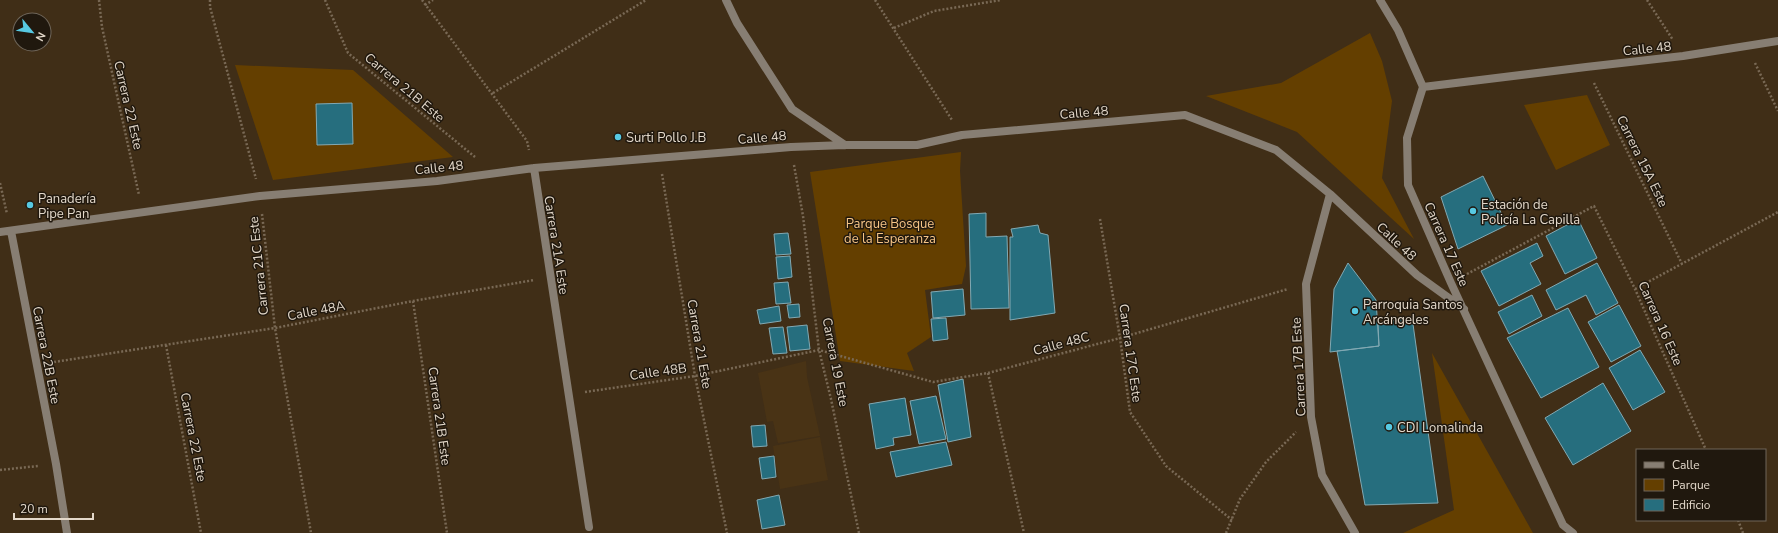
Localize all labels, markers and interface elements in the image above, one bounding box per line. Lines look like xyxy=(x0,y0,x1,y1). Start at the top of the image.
north arrow xyxy=(12,12,52,52)
text: N xyxy=(32,29,49,44)
street label: Calle 48 xyxy=(1622,37,1673,61)
street label: Carrera 21B Este xyxy=(361,49,448,127)
street label: Carrera 22 Este xyxy=(109,59,147,151)
street label: Calle 48 xyxy=(1059,102,1109,124)
street label: Carrera 15A Este xyxy=(1612,113,1672,210)
street label: Calle 48 xyxy=(737,127,787,149)
place label: Surti Pollo J.B xyxy=(626,129,706,147)
marker: Surti Pollo J.B xyxy=(613,132,623,142)
street label: Calle 48 xyxy=(414,156,465,180)
place label: Panadería Pipe Pan xyxy=(38,190,96,223)
street label: Carrera 21A Este xyxy=(539,194,573,296)
place label: Estación de Policía La Capilla xyxy=(1481,196,1580,229)
street label: Carrera 17 Este xyxy=(1419,199,1473,289)
marker: Panadería Pipe Pan xyxy=(25,200,35,210)
marker: Estación de Policía La Capilla xyxy=(1468,206,1478,216)
park label: Parque Bosque de la Esperanza xyxy=(844,215,936,248)
street label: Carrera 21C Este xyxy=(245,216,273,316)
street label: Calle 48 xyxy=(1372,218,1420,265)
street label: Carrera 16 Este xyxy=(1633,278,1687,368)
street label: Calle 48A xyxy=(286,296,347,325)
place label: Parroquia Santos Arcángeles xyxy=(1363,296,1463,329)
street label: Carrera 21 Este xyxy=(682,298,716,390)
street label: Carrera 17C Este xyxy=(1114,303,1146,404)
street label: Carrera 22B Este xyxy=(28,305,64,406)
marker: Parroquia Santos Arcángeles xyxy=(1350,306,1360,316)
street label: Carrera 19 Este xyxy=(818,316,852,408)
street label: Carrera 17B Este xyxy=(1287,317,1311,417)
street label: Calle 48C xyxy=(1031,328,1092,360)
street label: Calle 48B xyxy=(628,359,688,385)
street label: Carrera 21B Este xyxy=(423,366,455,467)
street label: Carrera 22 Este xyxy=(176,391,210,483)
place label: CDI Lomalinda xyxy=(1397,419,1483,437)
marker: CDI Lomalinda xyxy=(1384,422,1394,432)
legend xyxy=(1636,449,1766,521)
text: Calle xyxy=(1672,457,1700,473)
text: Parque xyxy=(1672,477,1710,493)
scale bar xyxy=(14,495,93,521)
text: Edificio xyxy=(1672,497,1711,513)
text: 20 m xyxy=(20,501,48,517)

